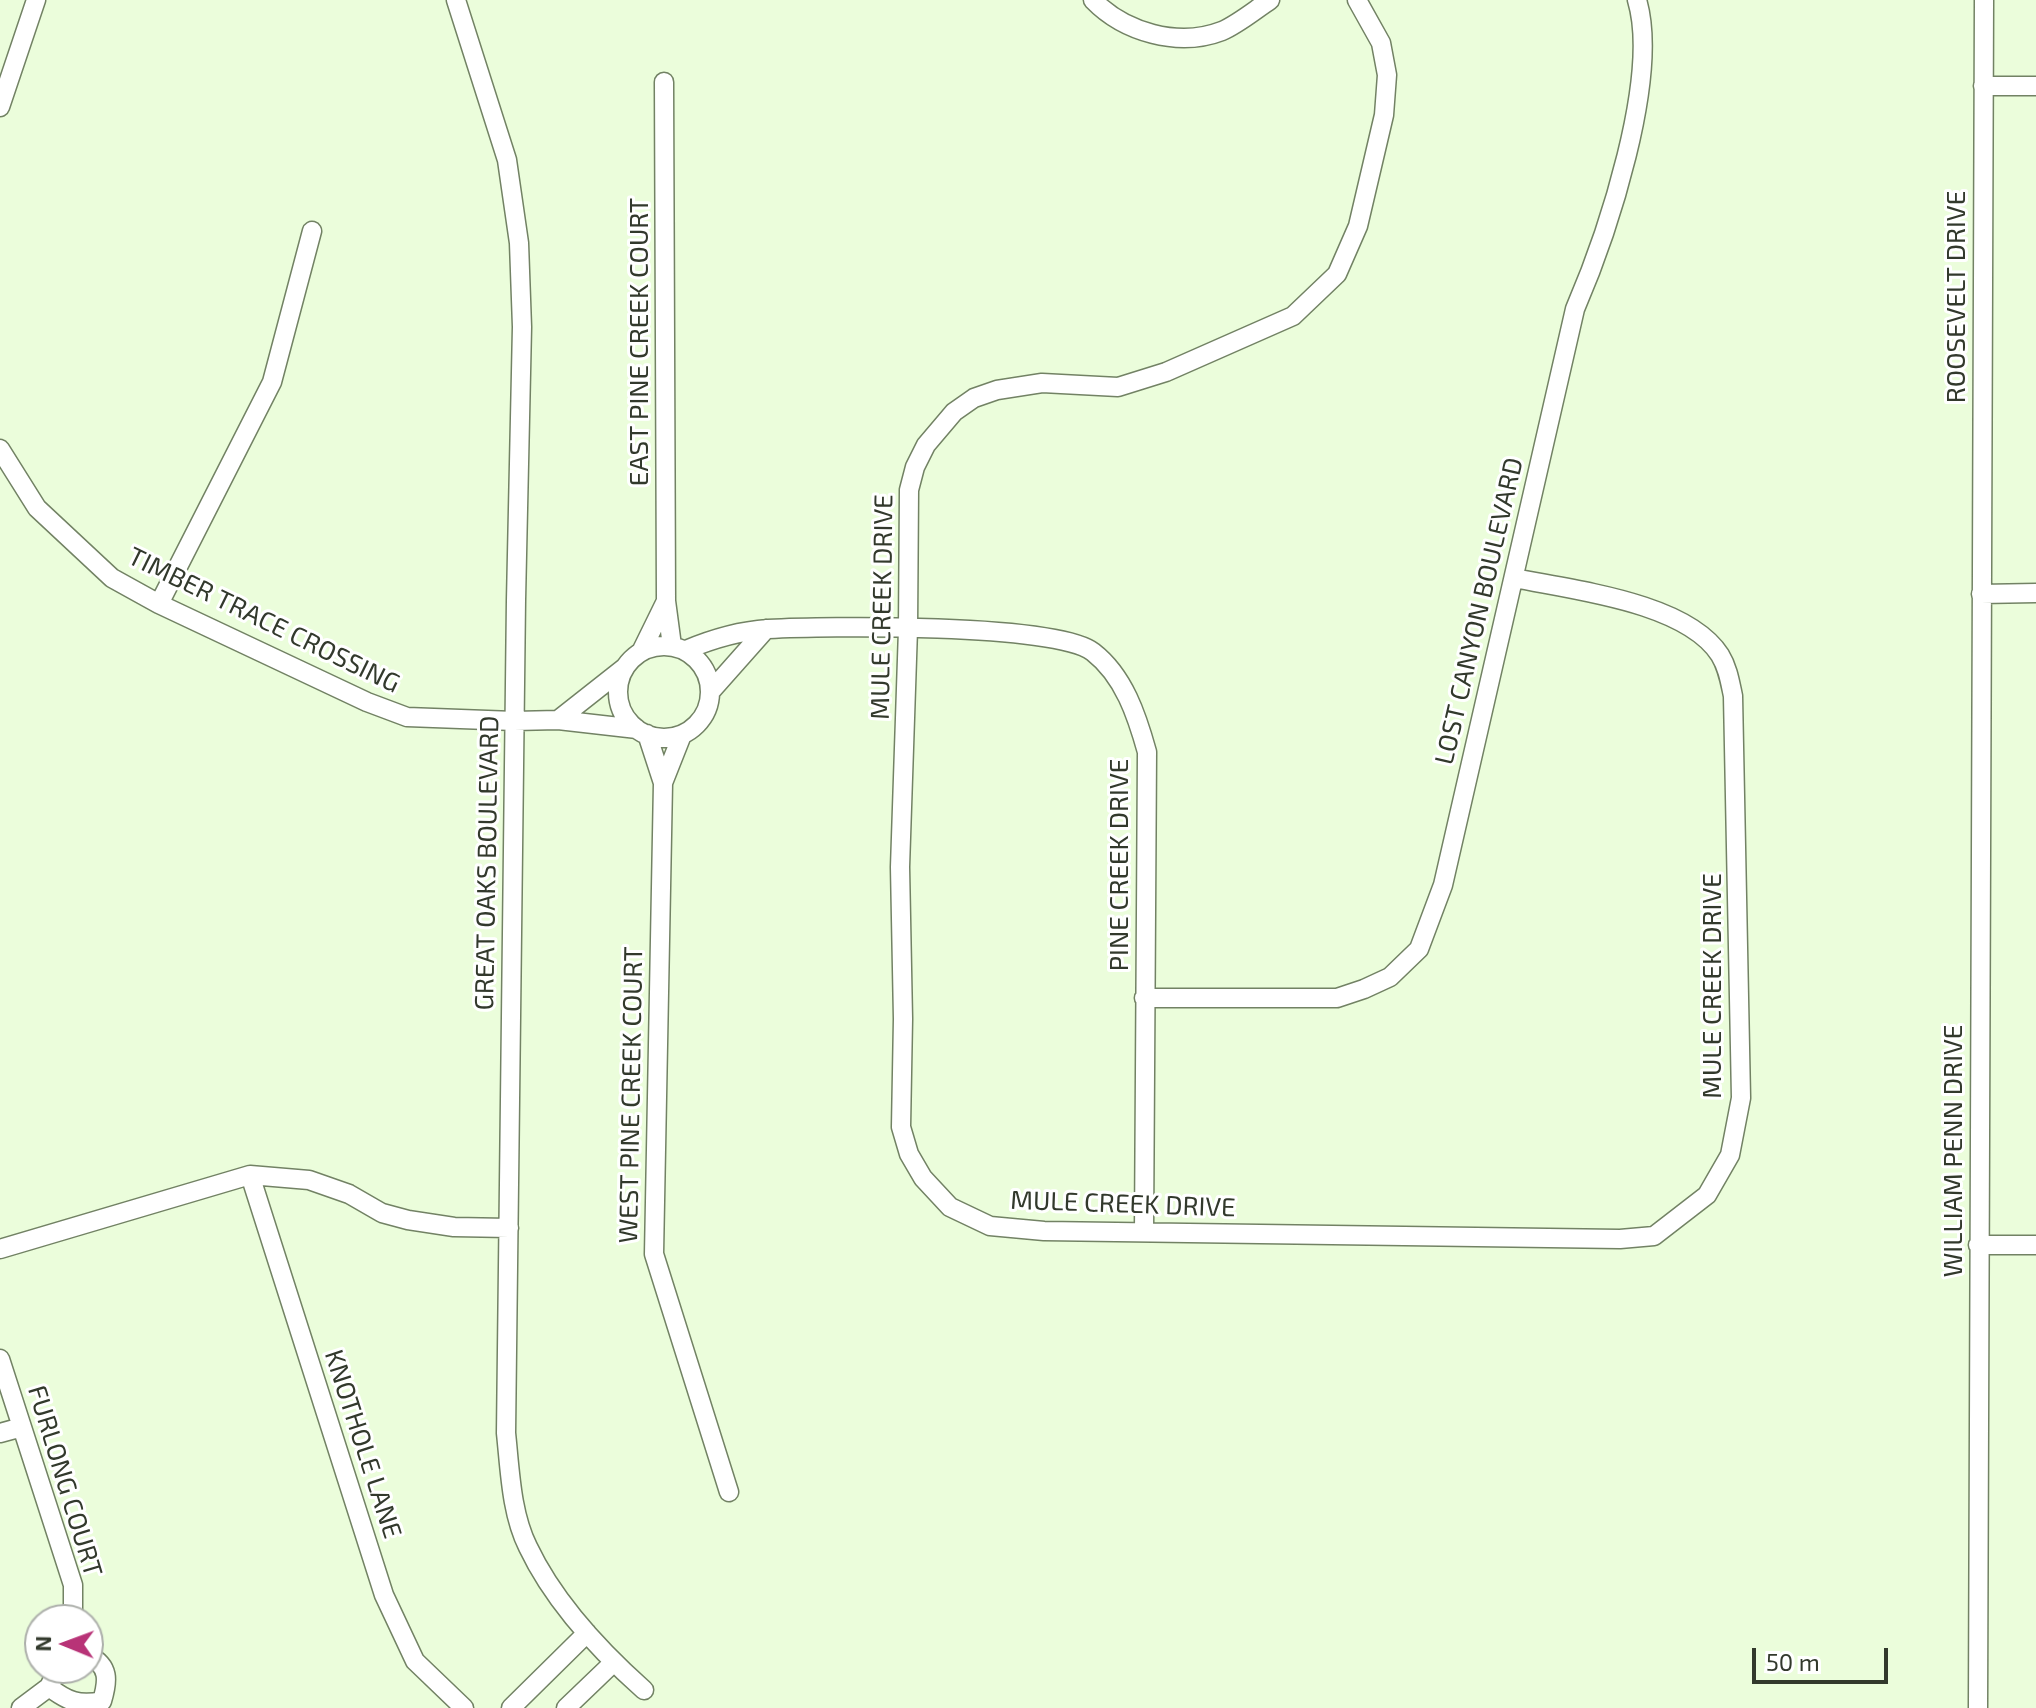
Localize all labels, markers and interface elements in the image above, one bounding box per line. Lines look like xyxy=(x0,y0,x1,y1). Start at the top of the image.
street label: ROOSEVELT DRIVE xyxy=(1940,191,1972,403)
street label: EAST PINE CREEK COURT xyxy=(623,198,655,486)
street label: LOST CANYON BOULEVARD xyxy=(1428,454,1530,768)
street label: MULE CREEK DRIVE xyxy=(864,494,900,720)
street label: TIMBER TRACE CROSSING xyxy=(123,541,405,699)
street label: GREAT OAKS BOULEVARD xyxy=(469,715,505,1011)
street label: PINE CREEK DRIVE xyxy=(1103,759,1135,971)
street label: MULE CREEK DRIVE xyxy=(1696,873,1728,1099)
street label: WEST PINE CREEK COURT xyxy=(613,946,649,1244)
street label: WILLIAM PENN DRIVE xyxy=(1937,1025,1969,1277)
street label: MULE CREEK DRIVE xyxy=(1010,1184,1236,1224)
street label: KNOTHOLE LANE xyxy=(318,1346,408,1542)
street label: FURLONG COURT xyxy=(21,1382,109,1580)
north arrow xyxy=(24,1604,104,1684)
scale bar xyxy=(1756,1632,1892,1682)
text: N xyxy=(29,1635,55,1652)
text: 50 m xyxy=(1766,1647,1820,1676)

